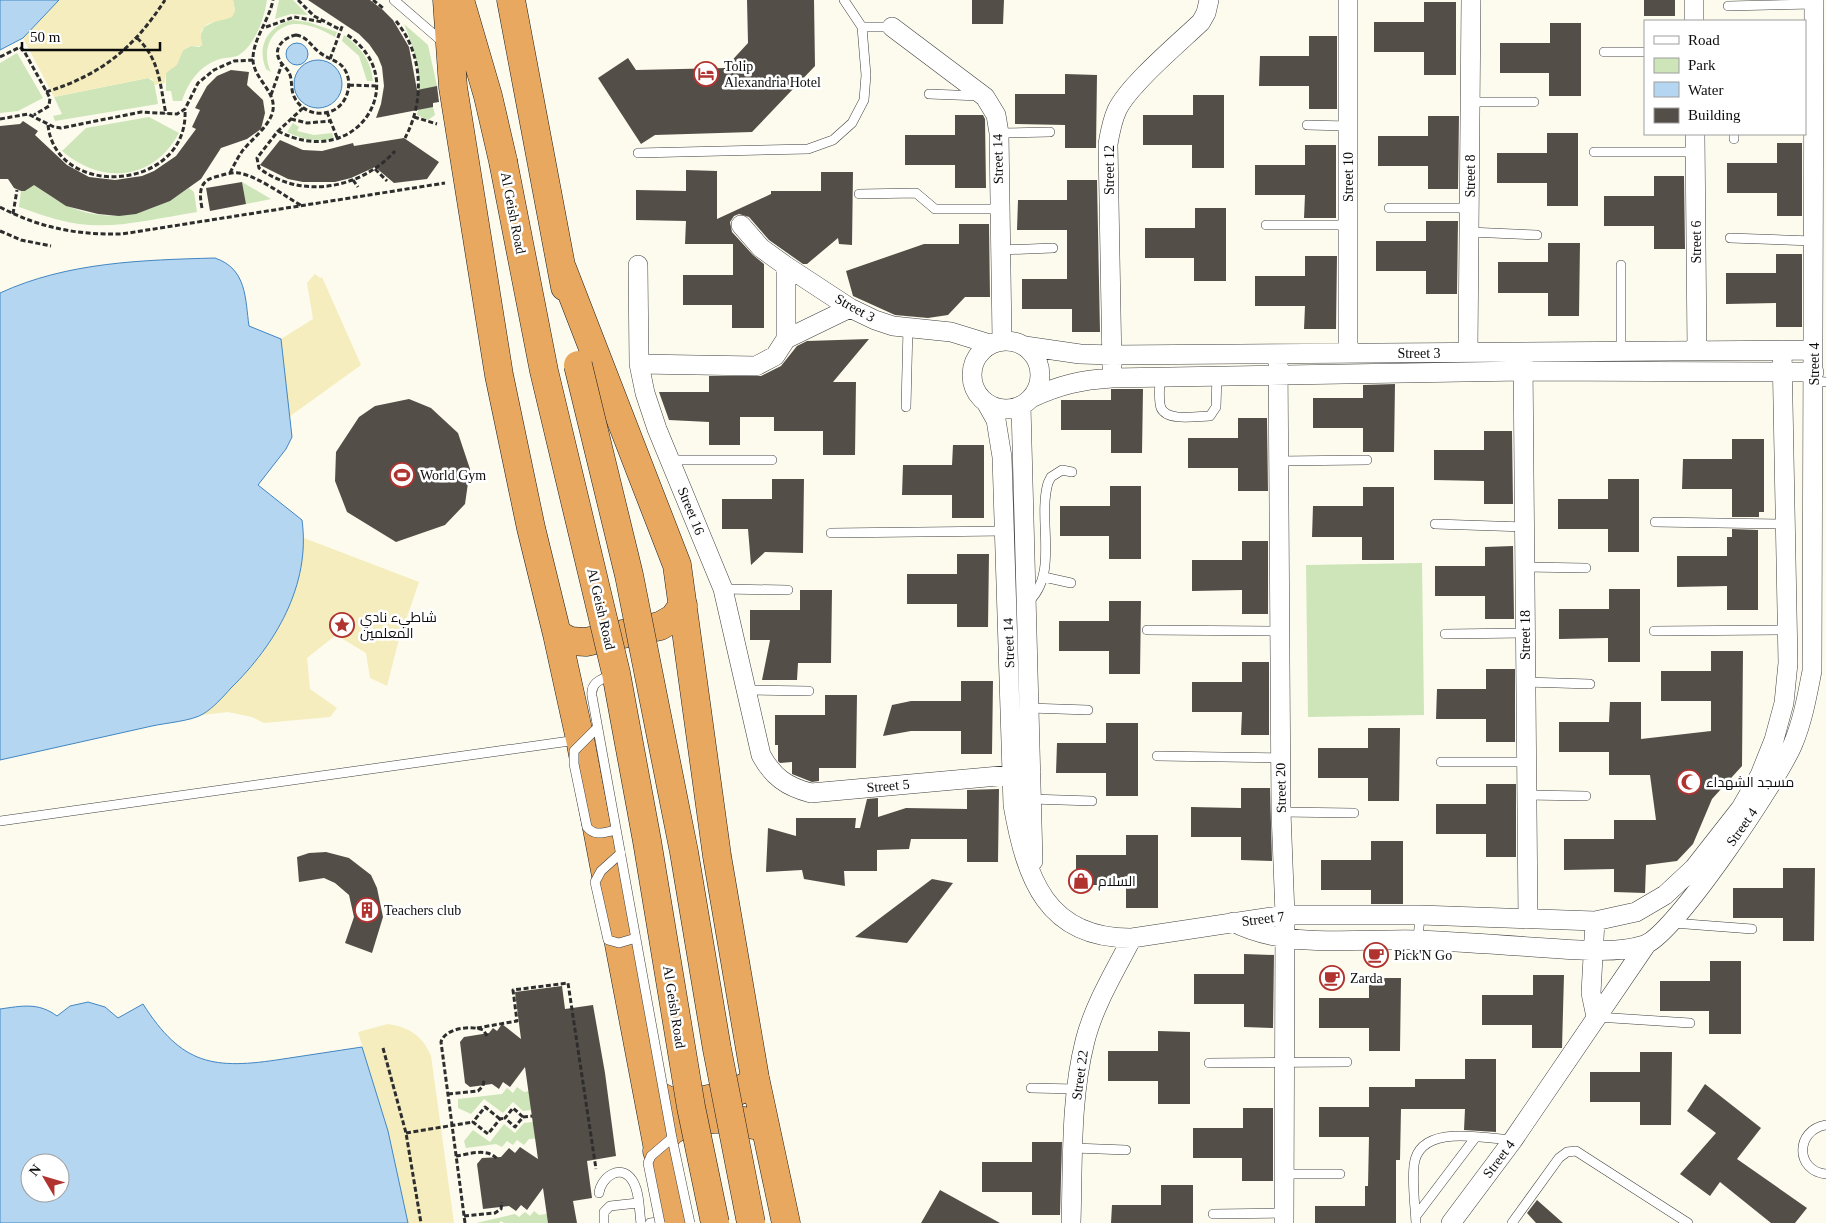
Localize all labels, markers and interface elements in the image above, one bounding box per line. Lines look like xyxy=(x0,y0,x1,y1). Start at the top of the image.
scale bar xyxy=(22,20,160,52)
legend xyxy=(1644,20,1806,135)
text: 50 m xyxy=(30,29,61,45)
text: Road xyxy=(1688,32,1720,48)
text: Park xyxy=(1688,57,1716,73)
place label: Tolip Alexandria Hotel xyxy=(724,59,821,90)
hotel icon: Tolip Alexandria Hotel xyxy=(693,61,719,87)
text: Water xyxy=(1688,82,1723,98)
text: Building xyxy=(1688,107,1741,123)
street label: Street 14 xyxy=(990,134,1006,184)
street label: Street 12 xyxy=(1102,145,1117,195)
street label: Street 10 xyxy=(1341,152,1356,202)
street label: Street 8 xyxy=(1463,154,1478,198)
street label: Al Geish Road xyxy=(498,171,528,255)
street label: Street 6 xyxy=(1689,220,1704,264)
street label: Street 3 xyxy=(832,291,878,325)
street label: Street 4 xyxy=(1807,342,1822,386)
street label: Street 3 xyxy=(1397,346,1441,361)
sports icon: World Gym xyxy=(389,462,415,488)
place label: World Gym xyxy=(420,468,486,483)
street label: Street 16 xyxy=(675,485,707,537)
street label: Al Geish Road xyxy=(584,567,618,651)
place label: شاطيء نادي المعلمين xyxy=(360,610,437,641)
street label: Street 18 xyxy=(1518,610,1533,660)
place icon: شاطيء نادي المعلمين xyxy=(329,612,355,638)
street label: Street 14 xyxy=(1001,618,1017,668)
street label: Street 20 xyxy=(1273,763,1289,813)
mosque icon: مسجد الشهداء xyxy=(1676,769,1702,795)
place label: مسجد الشهداء xyxy=(1706,775,1794,790)
street label: Street 5 xyxy=(866,777,910,795)
street label: Street 4 xyxy=(1723,805,1761,849)
shop icon: السلام xyxy=(1068,868,1094,894)
place label: السلام xyxy=(1098,874,1136,891)
building icon: Teachers club xyxy=(354,897,380,923)
place label: Teachers club xyxy=(384,903,461,918)
street label: Street 7 xyxy=(1241,909,1285,929)
cafe icon: Pick'N Go xyxy=(1363,942,1389,968)
place label: Pick'N Go xyxy=(1394,948,1452,963)
street label: Al Geish Road xyxy=(660,965,688,1049)
cafe icon: Zarda xyxy=(1319,965,1345,991)
place label: Zarda xyxy=(1350,971,1383,986)
street label: Street 22 xyxy=(1069,1049,1091,1101)
street label: Street 4 xyxy=(1480,1137,1518,1181)
north arrow xyxy=(20,1153,70,1203)
text: N xyxy=(26,1162,44,1179)

